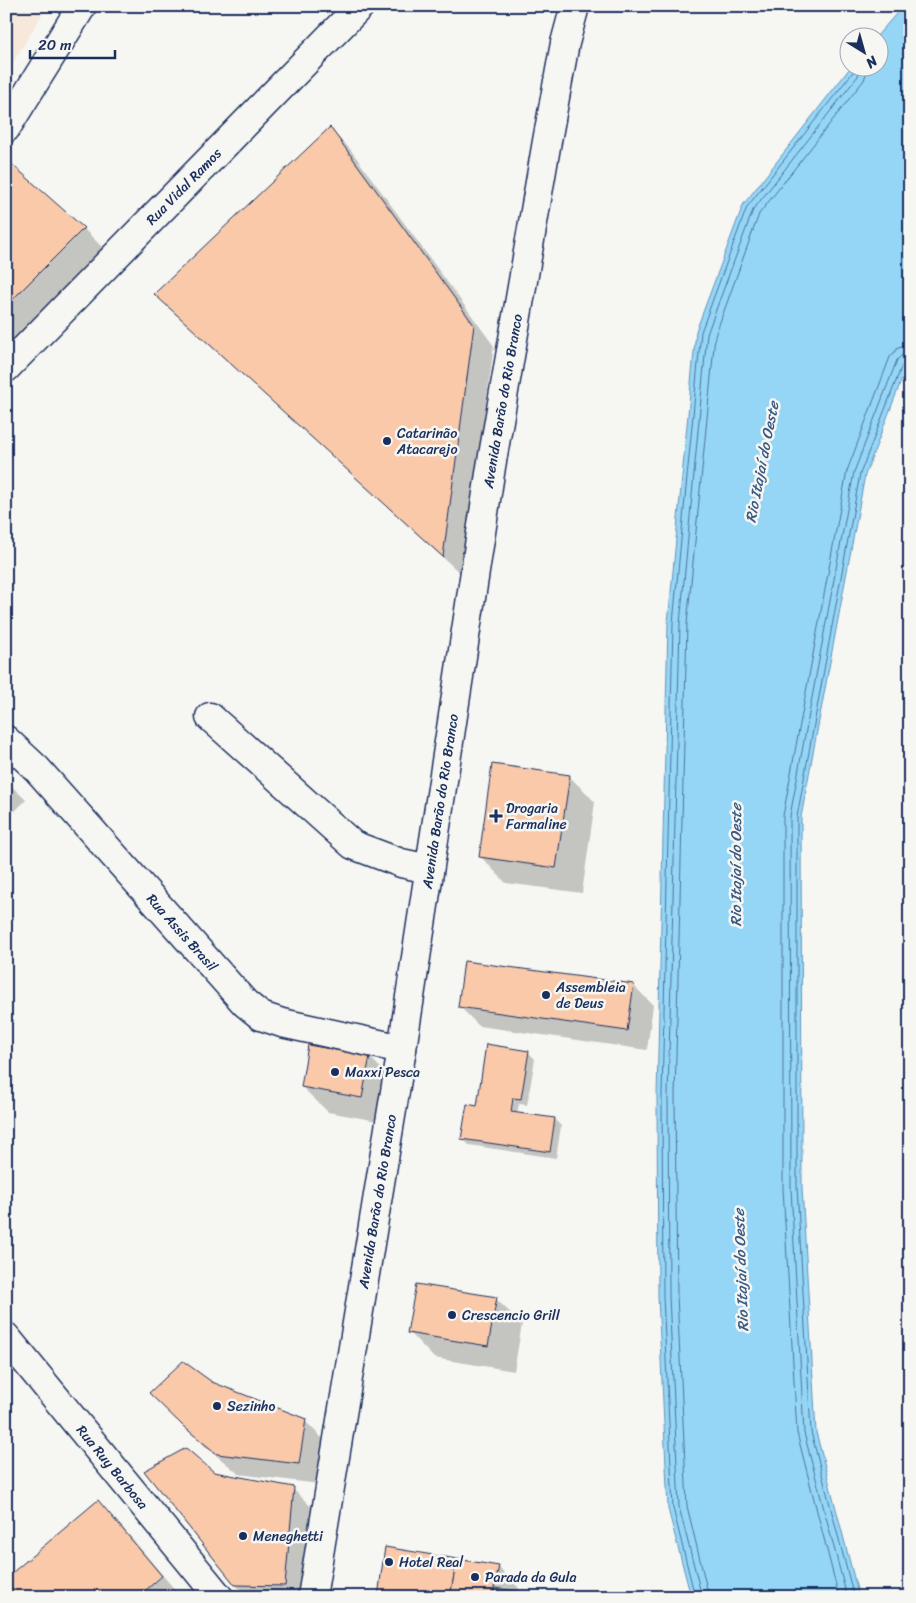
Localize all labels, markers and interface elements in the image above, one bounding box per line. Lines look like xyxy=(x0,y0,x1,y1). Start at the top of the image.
scale bar xyxy=(30,28,115,60)
north arrow xyxy=(838,28,888,78)
text: 20 m xyxy=(38,32,72,58)
text: N xyxy=(860,48,884,75)
street label: Rua Vidal Ramos xyxy=(140,141,228,231)
street label: Avenida Barão do Rio Branco xyxy=(475,312,530,491)
water label: Rio Itajaí do Oeste xyxy=(738,398,787,525)
place label: Catarinão Atacarejo xyxy=(396,421,458,462)
marker: Catarinão Atacarejo xyxy=(381,435,393,447)
street label: Avenida Barão do Rio Branco xyxy=(414,712,466,891)
place label: Drogaria Farmaline xyxy=(506,796,567,837)
water label: Rio Itajaí do Oeste xyxy=(723,802,749,926)
marker: Drogaria Farmaline xyxy=(490,810,502,822)
street label: Rua Assis Brasil xyxy=(140,887,225,978)
place label: Assembleia de Deus xyxy=(555,975,626,1016)
marker: Assembleia de Deus xyxy=(540,989,552,1001)
place label: Maxxi Pesca xyxy=(345,1060,420,1085)
marker: Maxxi Pesca xyxy=(329,1066,341,1078)
street label: Avenida Barão do Rio Branco xyxy=(350,1112,404,1291)
water label: Rio Itajaí do Oeste xyxy=(726,1207,756,1332)
place label: Crescencio Grill xyxy=(462,1303,561,1328)
marker: Crescencio Grill xyxy=(446,1309,458,1321)
place label: Sezinho xyxy=(227,1394,275,1419)
marker: Sezinho xyxy=(211,1400,223,1412)
street label: Rua Ruy Barbosa xyxy=(70,1419,155,1515)
place label: Meneghetti xyxy=(253,1524,324,1549)
marker: Meneghetti xyxy=(237,1530,249,1542)
place label: Hotel Real xyxy=(399,1550,464,1575)
marker: Hotel Real xyxy=(383,1556,395,1568)
place label: Parada da Gula xyxy=(485,1565,577,1590)
marker: Parada da Gula xyxy=(469,1571,481,1583)

